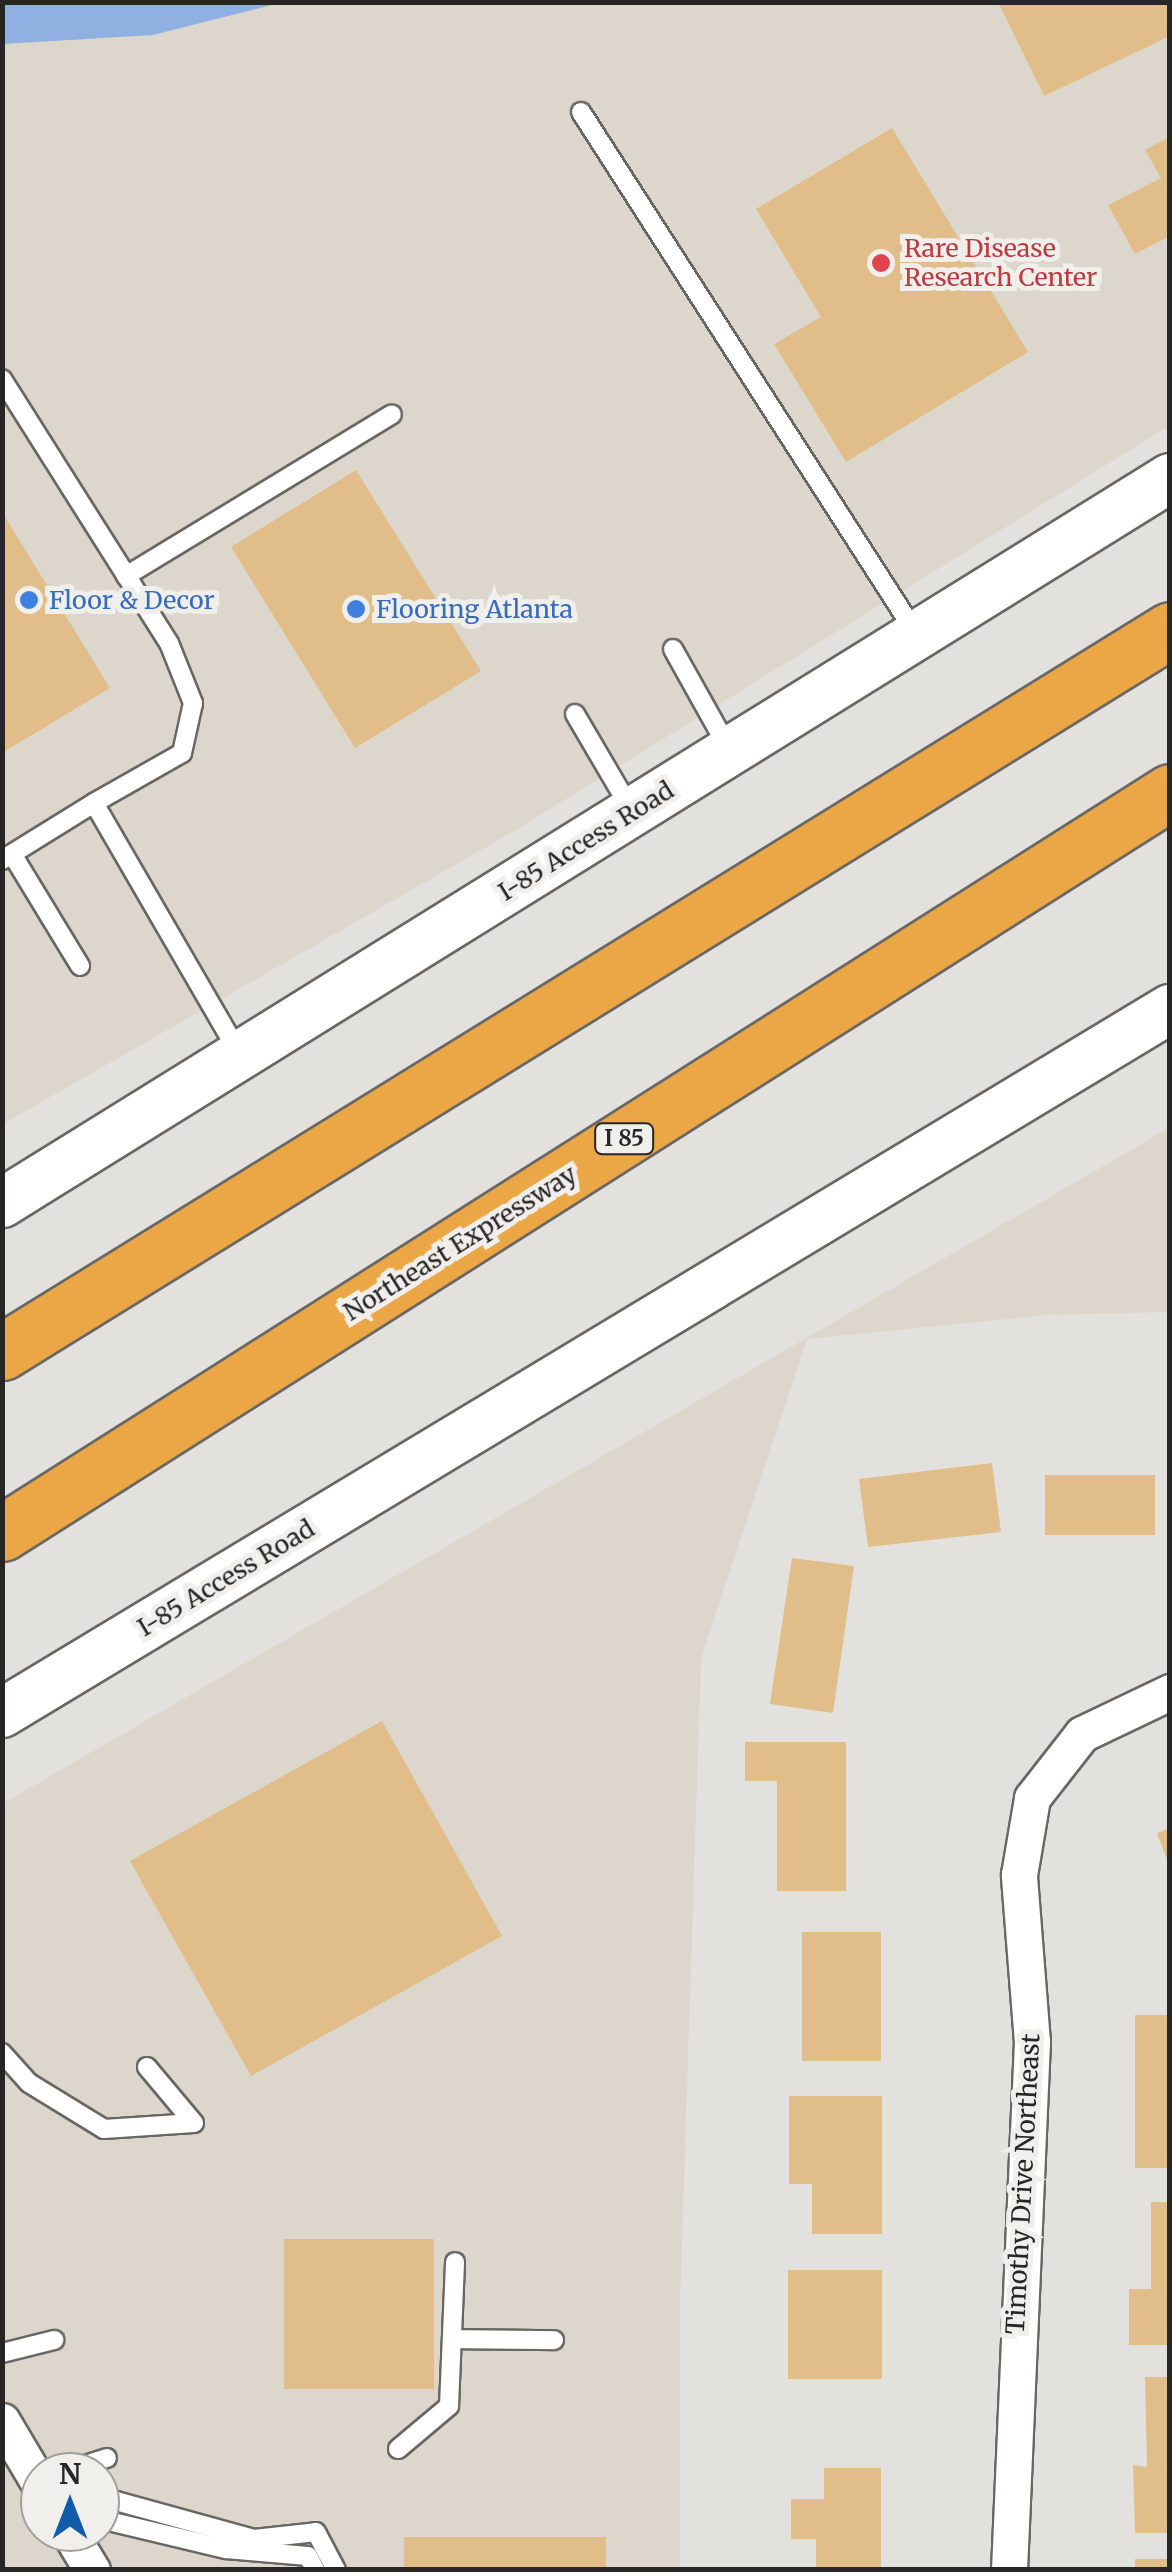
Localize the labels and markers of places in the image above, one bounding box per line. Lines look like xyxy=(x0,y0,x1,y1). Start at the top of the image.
place label: Rare Disease Research Center xyxy=(904,234,1097,293)
marker: Rare Disease Research Center xyxy=(868,250,894,276)
place label: Floor & Decor xyxy=(49,585,215,615)
marker: Floor & Decor xyxy=(18,589,40,611)
place label: Flooring Atlanta xyxy=(376,594,573,624)
marker: Flooring Atlanta xyxy=(345,598,367,620)

